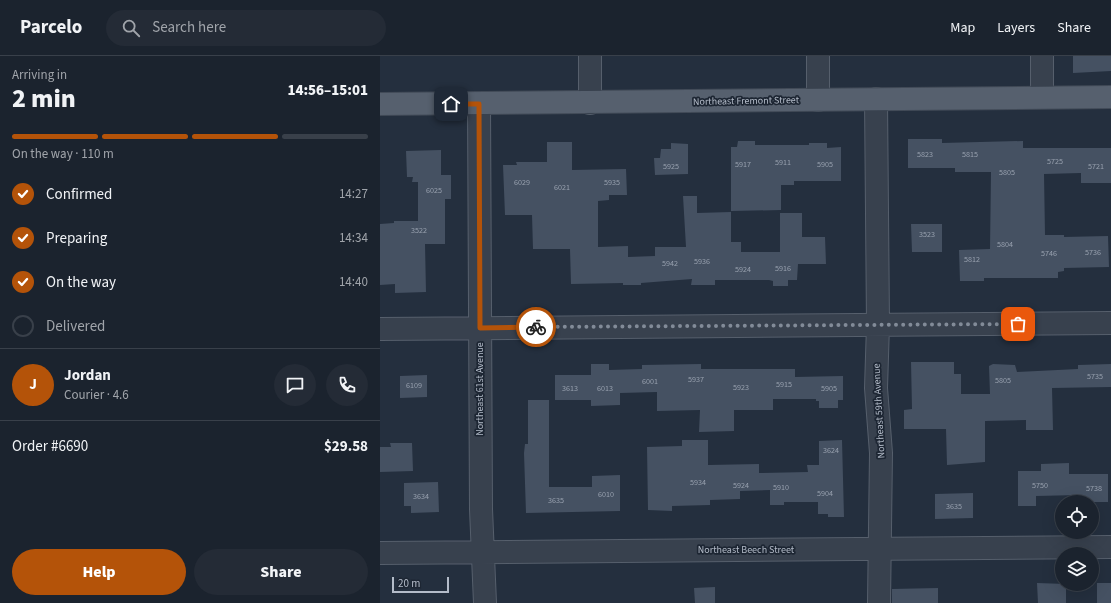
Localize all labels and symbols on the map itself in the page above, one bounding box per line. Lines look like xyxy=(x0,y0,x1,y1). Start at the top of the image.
pin xyxy=(434,87,468,121)
street label: Northeast Fremont Street xyxy=(693,93,800,109)
house number: 5823 xyxy=(917,149,933,160)
house number: 5815 xyxy=(962,149,978,160)
house number: 5725 xyxy=(1047,156,1063,167)
house number: 5911 xyxy=(775,157,791,168)
house number: 5917 xyxy=(735,159,751,170)
house number: 5905 xyxy=(817,159,833,170)
house number: 5925 xyxy=(663,161,679,172)
house number: 5721 xyxy=(1088,161,1104,172)
house number: 5805 xyxy=(999,167,1015,178)
house number: 6029 xyxy=(514,177,530,188)
house number: 5935 xyxy=(604,177,620,188)
house number: 6021 xyxy=(554,182,570,193)
house number: 6025 xyxy=(426,185,442,196)
house number: 3522 xyxy=(411,225,427,236)
house number: 3523 xyxy=(919,229,935,240)
house number: 5804 xyxy=(997,239,1013,250)
house number: 5736 xyxy=(1085,247,1101,258)
house number: 5746 xyxy=(1041,248,1057,259)
house number: 5812 xyxy=(964,254,980,265)
house number: 5936 xyxy=(694,256,710,267)
house number: 5942 xyxy=(662,258,678,269)
house number: 5916 xyxy=(775,263,791,274)
house number: 5924 xyxy=(735,264,751,275)
courier xyxy=(516,307,556,347)
pin xyxy=(1001,307,1035,341)
street label: Northeast 61st Avenue xyxy=(473,342,487,436)
street label: Northeast 59th Avenue xyxy=(870,363,888,459)
house number: 5735 xyxy=(1087,371,1103,382)
house number: 5937 xyxy=(688,374,704,385)
house number: 5805 xyxy=(995,375,1011,386)
house number: 6001 xyxy=(642,376,658,387)
house number: 5915 xyxy=(776,379,792,390)
house number: 6109 xyxy=(406,380,422,391)
house number: 5923 xyxy=(733,382,749,393)
house number: 3613 xyxy=(562,383,578,394)
house number: 6013 xyxy=(597,383,613,394)
house number: 5905 xyxy=(821,383,837,394)
house number: 3624 xyxy=(823,445,839,456)
house number: 5934 xyxy=(690,477,706,488)
house number: 5924 xyxy=(733,480,749,491)
house number: 5750 xyxy=(1032,480,1048,491)
house number: 5910 xyxy=(773,482,789,493)
house number: 5738 xyxy=(1086,483,1102,494)
house number: 5904 xyxy=(817,488,833,499)
house number: 6010 xyxy=(598,489,614,500)
house number: 3634 xyxy=(413,491,429,502)
house number: 3635 xyxy=(548,495,564,506)
house number: 3635 xyxy=(946,501,962,512)
street label: Northeast Beech Street xyxy=(698,543,795,557)
scale bar xyxy=(392,575,449,594)

